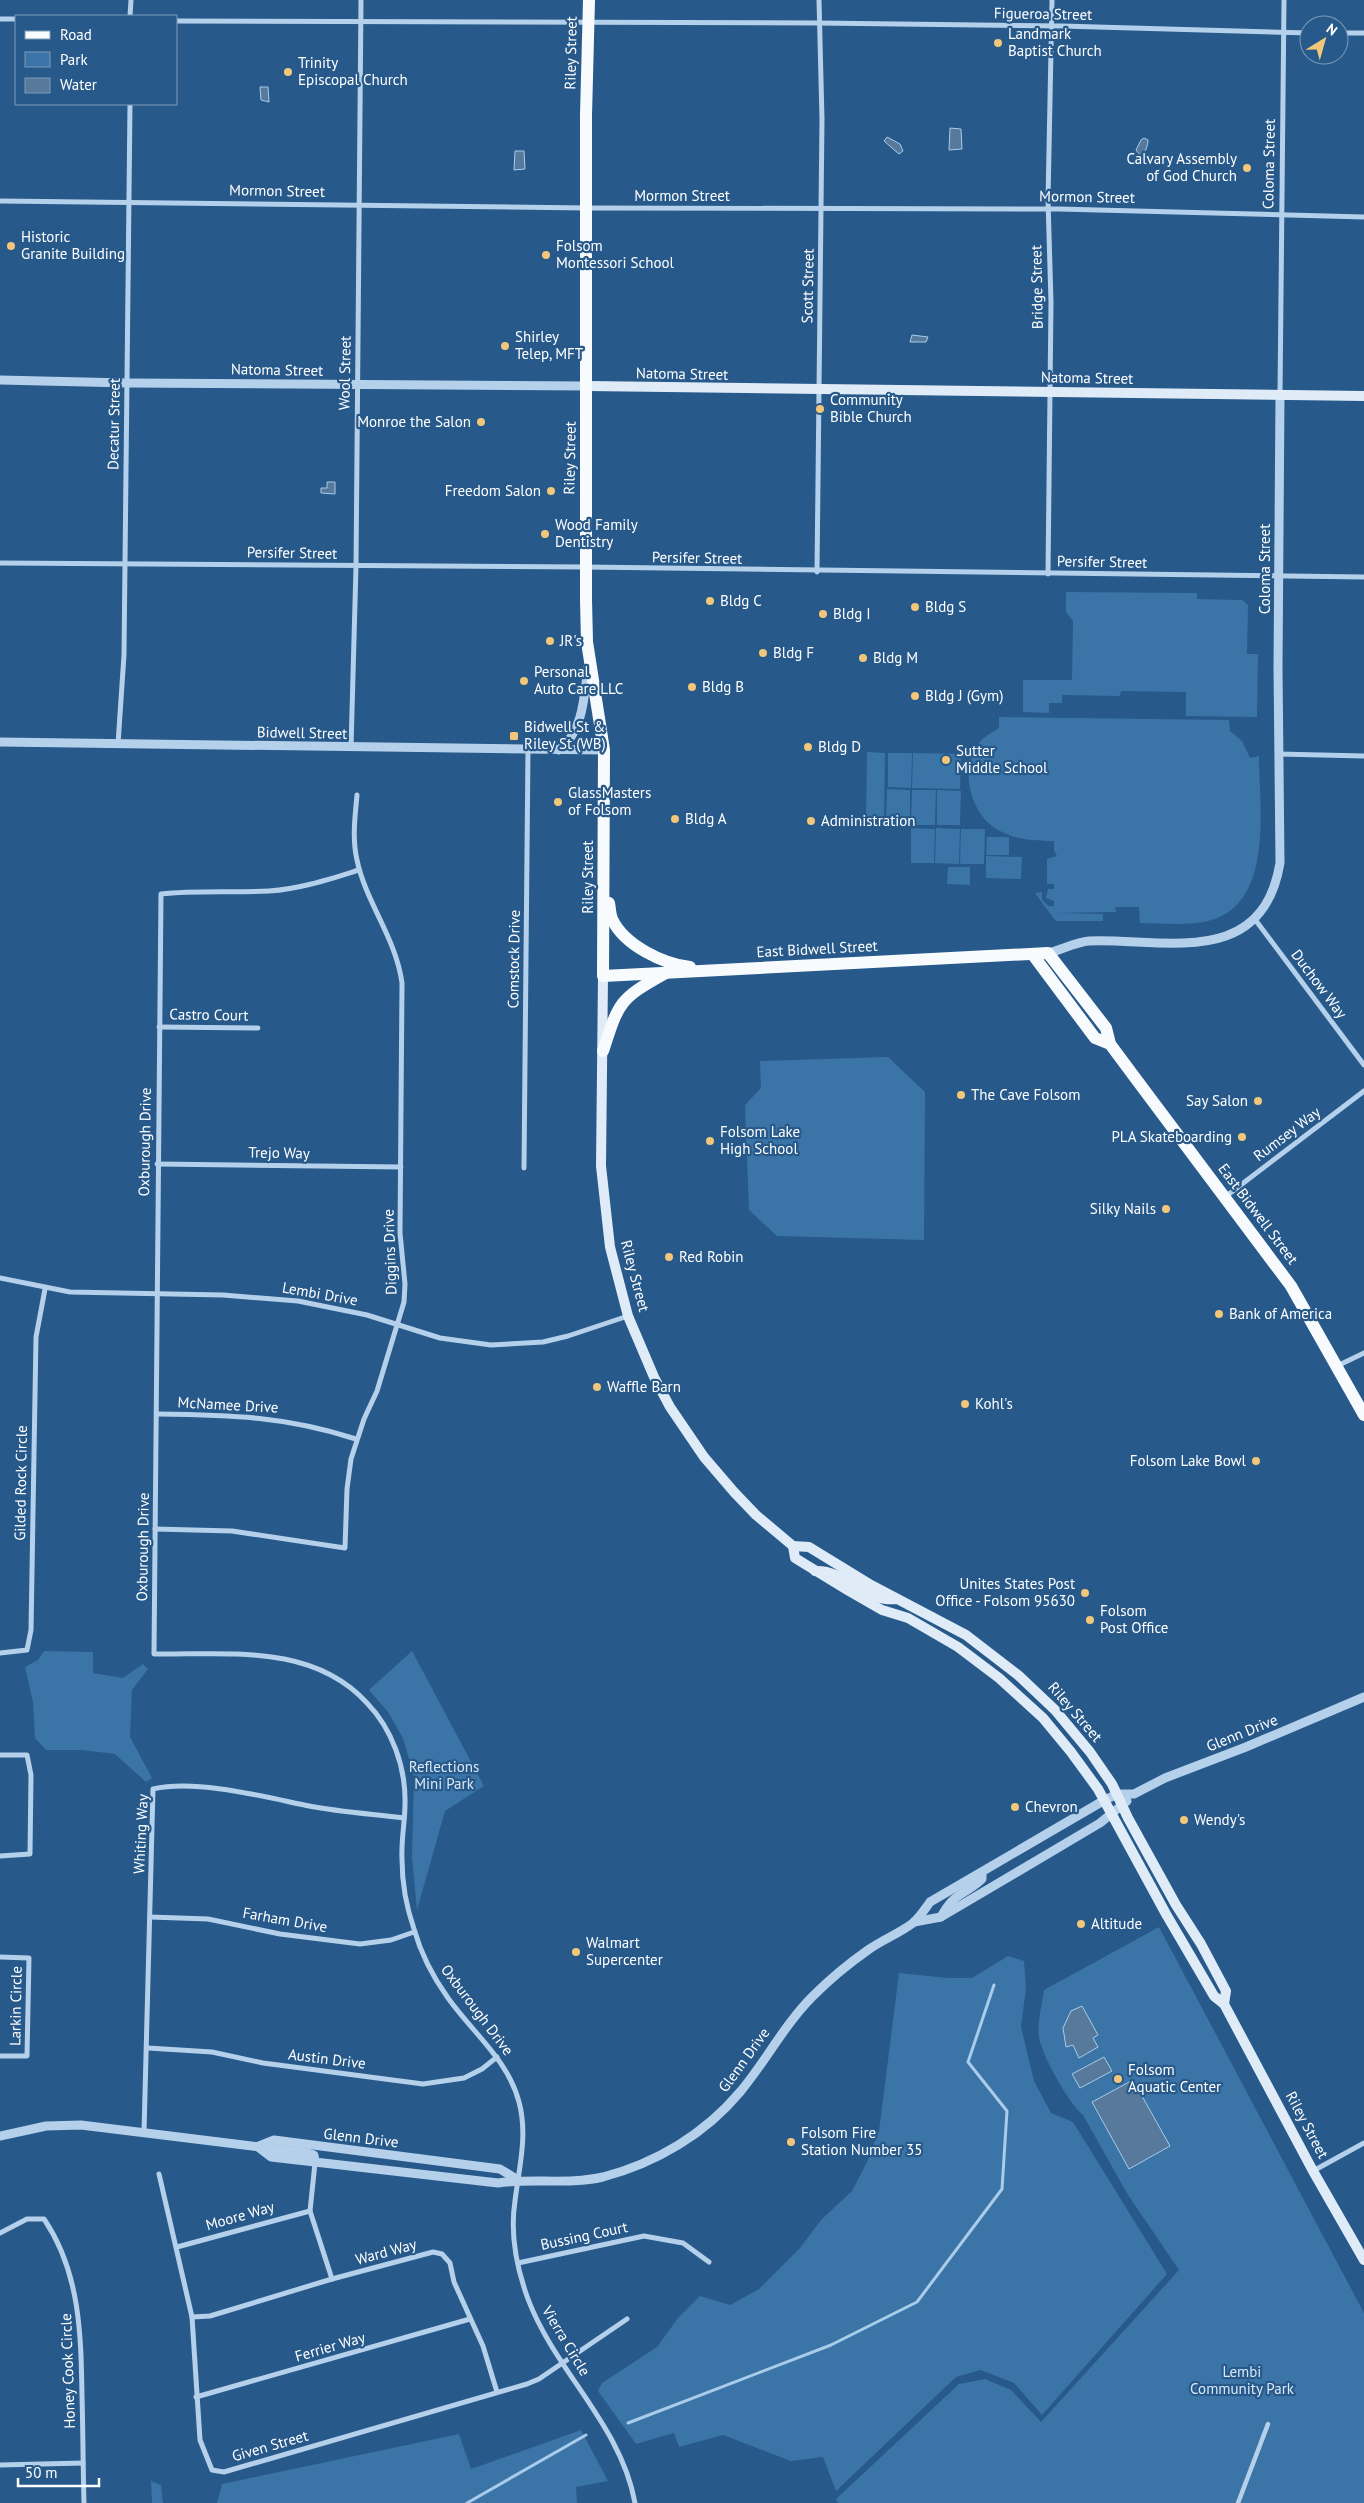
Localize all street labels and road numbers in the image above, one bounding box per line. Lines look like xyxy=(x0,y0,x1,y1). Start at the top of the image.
street label: Figueroa Street xyxy=(994,3,1092,24)
street label: Riley Street xyxy=(560,16,581,90)
street label: Coloma Street xyxy=(1258,119,1279,209)
street label: Mormon Street xyxy=(229,180,325,201)
street label: Mormon Street xyxy=(634,186,730,205)
street label: Mormon Street xyxy=(1039,186,1135,207)
street label: Bridge Street xyxy=(1026,245,1047,329)
street label: Scott Street xyxy=(797,248,818,324)
street label: Wool Street xyxy=(334,336,355,410)
street label: Natoma Street xyxy=(231,359,323,380)
street label: Natoma Street xyxy=(636,363,728,384)
street label: Natoma Street xyxy=(1041,367,1133,388)
street label: Decatur Street xyxy=(103,378,124,470)
street label: Riley Street xyxy=(559,421,580,495)
street label: Coloma Street xyxy=(1255,524,1274,614)
street label: Persifer Street xyxy=(247,542,337,563)
street label: Persifer Street xyxy=(652,547,742,568)
street label: Persifer Street xyxy=(1057,551,1147,572)
street label: Bidwell Street xyxy=(257,722,347,743)
street label: Riley Street xyxy=(578,840,597,914)
street label: Comstock Drive xyxy=(503,910,524,1008)
street label: East Bidwell Street xyxy=(756,936,878,961)
street label: Duchow Way xyxy=(1287,945,1351,1022)
street label: Castro Court xyxy=(169,1004,249,1025)
street label: Oxburough Drive xyxy=(134,1087,155,1197)
street label: Rumsey Way xyxy=(1249,1102,1324,1165)
street label: Trejo Way xyxy=(248,1142,310,1163)
street label: East Bidwell Street xyxy=(1214,1160,1302,1268)
street label: Diggins Drive xyxy=(379,1209,400,1295)
street label: Riley Street xyxy=(617,1238,654,1314)
street label: Lembi Drive xyxy=(281,1278,359,1309)
street label: McNamee Drive xyxy=(177,1392,279,1417)
street label: Gilded Rock Circle xyxy=(10,1425,31,1541)
street label: Oxburough Drive xyxy=(132,1492,153,1602)
street label: Riley Street xyxy=(1044,1678,1107,1746)
street label: Glenn Drive xyxy=(1203,1710,1280,1755)
street label: Whiting Way xyxy=(129,1794,152,1874)
street label: Farham Drive xyxy=(241,1903,329,1936)
street label: Oxburough Drive xyxy=(437,1961,518,2059)
street label: Larkin Circle xyxy=(5,1966,26,2046)
street label: Glenn Drive xyxy=(714,2024,773,2096)
street label: Austin Drive xyxy=(287,2044,367,2073)
street label: Riley Street xyxy=(1282,2088,1333,2162)
street label: Glenn Drive xyxy=(323,2123,400,2152)
street label: Moore Way xyxy=(203,2197,276,2234)
street label: Bussing Court xyxy=(539,2217,629,2254)
street label: Ward Way xyxy=(353,2234,418,2269)
street label: Vierra Circle xyxy=(538,2301,595,2379)
street label: Honey Cook Circle xyxy=(56,2313,79,2429)
street label: Ferrier Way xyxy=(293,2327,367,2366)
street label: Given Street xyxy=(230,2426,310,2465)

